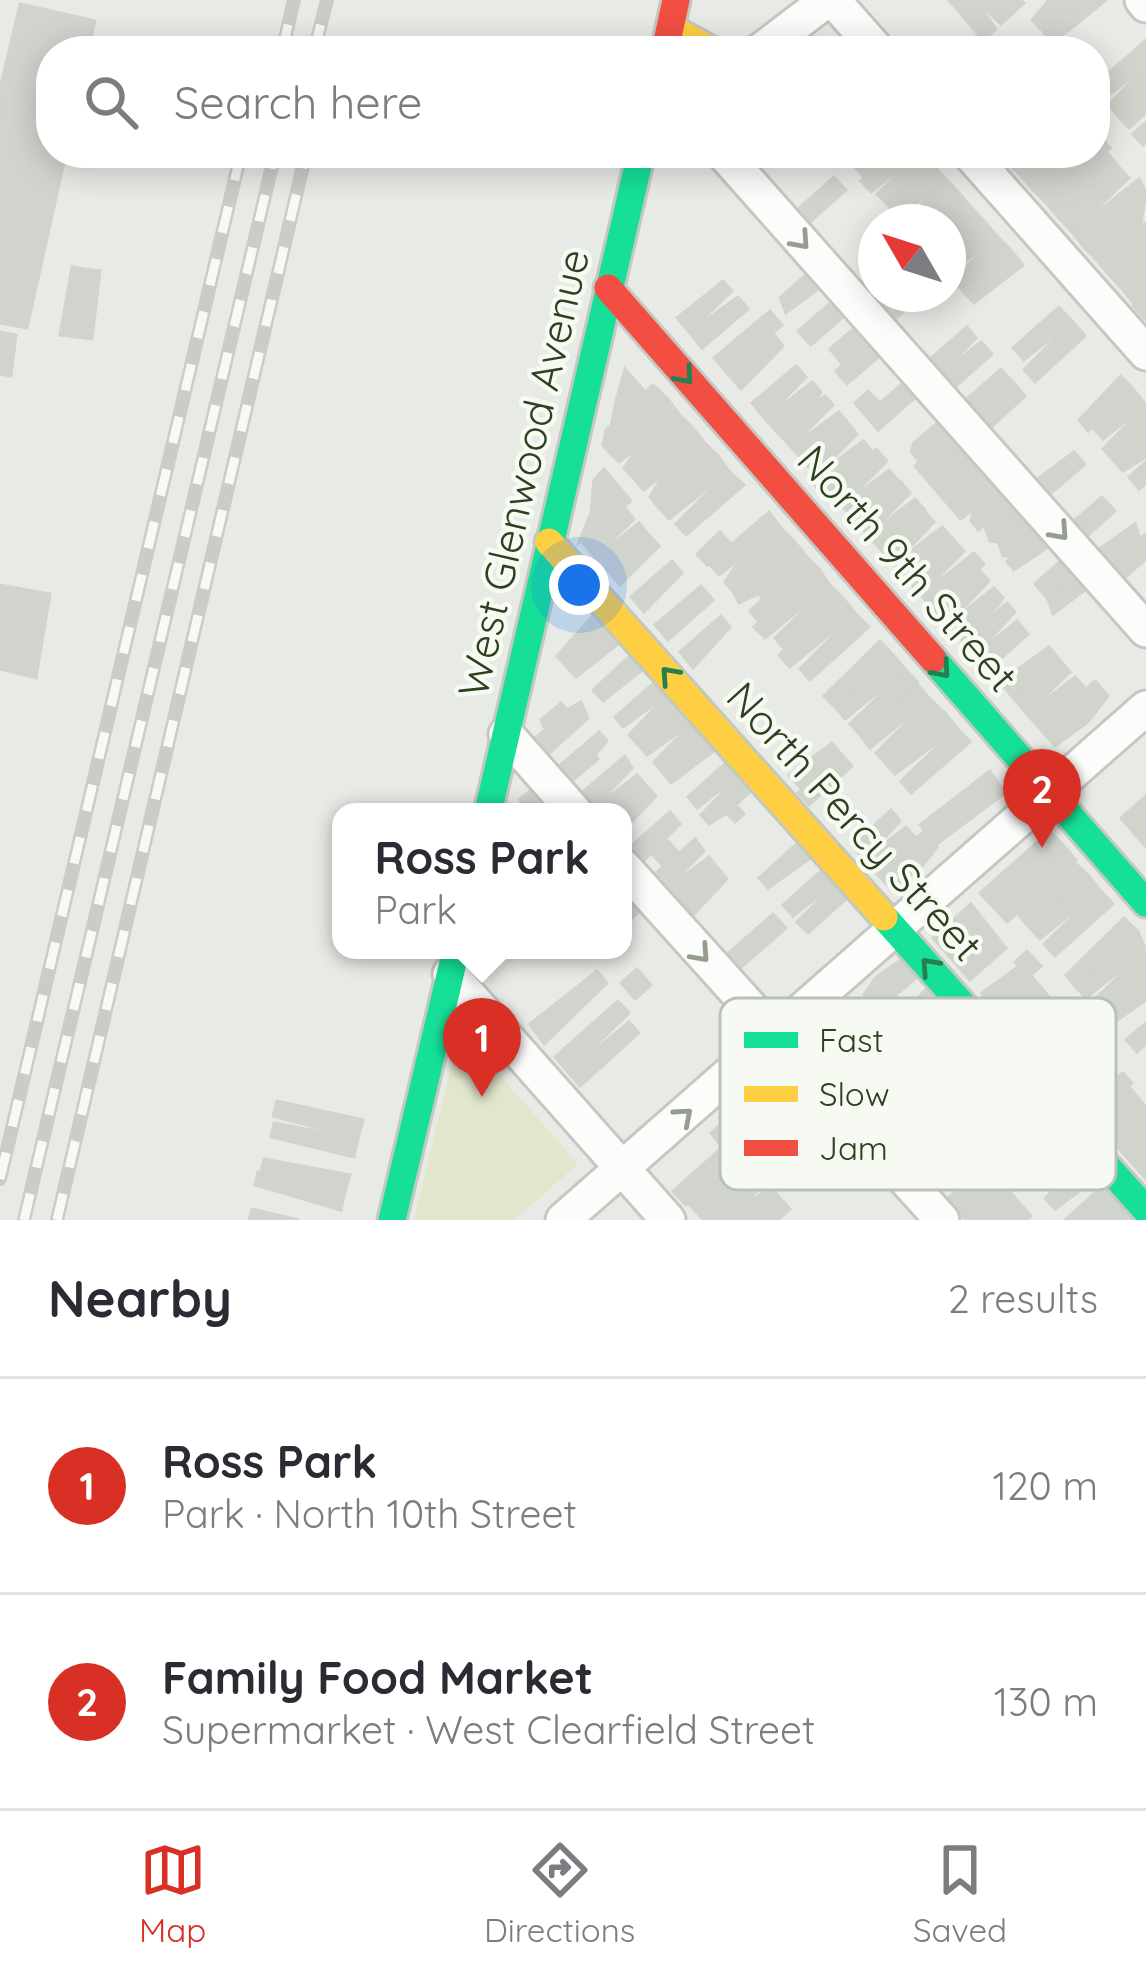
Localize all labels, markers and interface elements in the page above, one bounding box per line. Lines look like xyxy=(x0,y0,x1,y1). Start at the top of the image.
search box xyxy=(36,36,1110,168)
icon: search xyxy=(78,69,144,135)
text: Search here xyxy=(174,74,422,130)
north arrow xyxy=(858,204,966,312)
one-way arrow xyxy=(787,227,808,248)
street label: West Glenwood Avenue xyxy=(446,244,600,702)
one-way arrow xyxy=(671,362,692,384)
street label: North 9th Street xyxy=(786,434,1030,702)
one-way arrow xyxy=(1046,519,1067,540)
your location xyxy=(549,555,609,615)
one-way arrow xyxy=(927,656,949,678)
one-way arrow xyxy=(662,667,683,689)
street label: North Percy Street xyxy=(716,671,994,971)
pin: 2 xyxy=(1003,749,1081,848)
popup xyxy=(332,803,632,959)
text: Ross Park xyxy=(374,829,590,885)
text: Park xyxy=(374,885,457,934)
one-way arrow xyxy=(687,940,708,961)
one-way arrow xyxy=(922,958,943,979)
pin: 1 xyxy=(443,998,521,1097)
legend xyxy=(720,998,1116,1190)
text: Fast xyxy=(819,1019,884,1060)
text: Slow xyxy=(819,1073,890,1114)
one-way arrow xyxy=(670,1109,692,1130)
text: Jam xyxy=(819,1127,888,1168)
text: Nearby xyxy=(48,1266,232,1330)
text: 2 results xyxy=(948,1274,1098,1323)
text: Ross Park xyxy=(162,1433,377,1489)
text: 1 xyxy=(79,1461,95,1510)
text: 120 m xyxy=(993,1461,1098,1510)
text: Park · North 10th Street xyxy=(162,1489,577,1538)
text: Family Food Market xyxy=(162,1649,593,1705)
text: 2 xyxy=(76,1677,98,1726)
text: 130 m xyxy=(994,1677,1098,1726)
text: Supermarket · West Clearfield Street xyxy=(162,1705,815,1754)
tab: Map xyxy=(139,1837,206,1950)
tab: Directions xyxy=(484,1837,635,1950)
tab: Saved xyxy=(913,1837,1007,1950)

